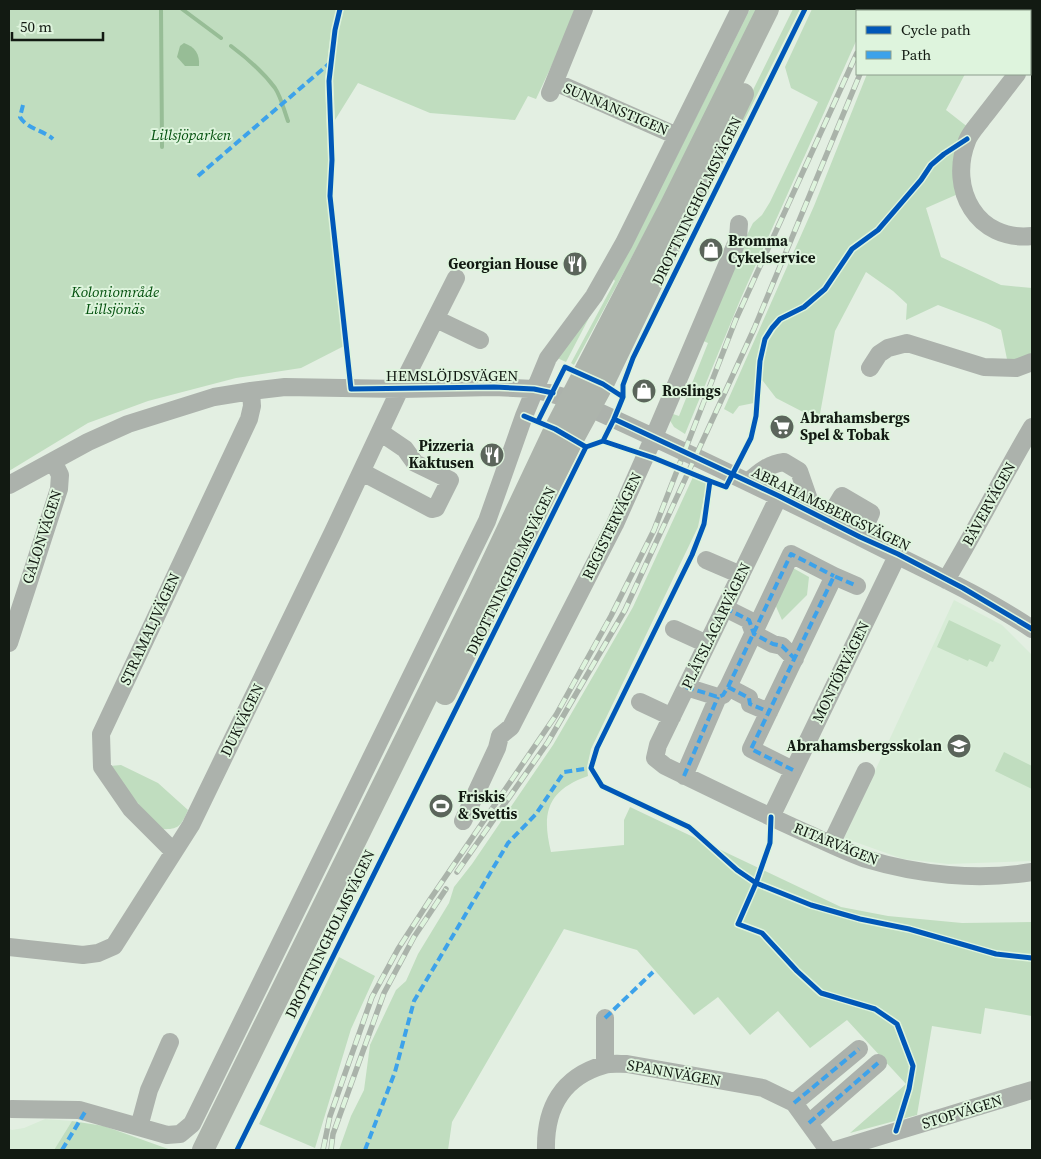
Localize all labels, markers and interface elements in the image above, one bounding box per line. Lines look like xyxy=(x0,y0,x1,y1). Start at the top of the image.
scale bar xyxy=(12,10,104,42)
legend xyxy=(856,10,1031,75)
text: 50 m xyxy=(20,16,52,37)
text: Cycle path xyxy=(901,19,971,40)
text: Path xyxy=(901,44,931,65)
street label: SUNNANSTIGEN xyxy=(561,77,672,140)
street label: DROTTNINGHOLMSVÄGEN xyxy=(647,113,746,288)
park label: Lillsjöparken xyxy=(150,124,232,145)
place label: Bromma Cykelservice xyxy=(728,230,816,268)
shop icon: Bromma Cykelservice xyxy=(698,237,724,263)
restaurant icon: Georgian House xyxy=(562,251,588,277)
place label: Georgian House xyxy=(448,253,558,274)
park label: Koloniområde Lillsjönäs xyxy=(70,281,159,319)
street label: HEMSLÖJDSVÄGEN xyxy=(386,365,518,386)
shop icon: Roslings xyxy=(631,378,657,404)
place label: Roslings xyxy=(662,380,721,401)
place label: Abrahamsbergs Spel & Tobak xyxy=(800,407,910,445)
supermarket icon: Abrahamsbergs Spel & Tobak xyxy=(769,414,795,440)
place label: Pizzeria Kaktusen xyxy=(409,435,475,473)
restaurant icon: Pizzeria Kaktusen xyxy=(479,442,505,468)
street label: BÄVERVÄGEN xyxy=(957,458,1020,550)
street label: ABRAHAMSBERGSVÄGEN xyxy=(748,461,914,556)
street label: REGISTERVÄGEN xyxy=(577,469,647,583)
street label: DROTTNINGHOLMSVÄGEN xyxy=(461,483,560,658)
street label: GALONVÄGEN xyxy=(16,487,67,587)
street label: PLÅTSLAGARVÄGEN xyxy=(676,559,755,692)
street label: STRAMALJVÄGEN xyxy=(114,569,185,688)
street label: MONTÖRVÄGEN xyxy=(807,618,874,726)
street label: DUKVÄGEN xyxy=(215,680,268,760)
school or university icon: Abrahamsbergsskolan xyxy=(946,733,972,759)
place label: Abrahamsbergsskolan xyxy=(787,735,942,756)
place label: Friskis & Svettis xyxy=(458,786,518,824)
sports icon: Friskis & Svettis xyxy=(428,793,454,819)
street label: RITARVÄGEN xyxy=(791,817,882,870)
street label: DROTTNINGHOLMSVÄGEN xyxy=(280,846,379,1021)
street label: SPANNVÄGEN xyxy=(625,1054,723,1091)
street label: STOPVÄGEN xyxy=(919,1089,1005,1134)

